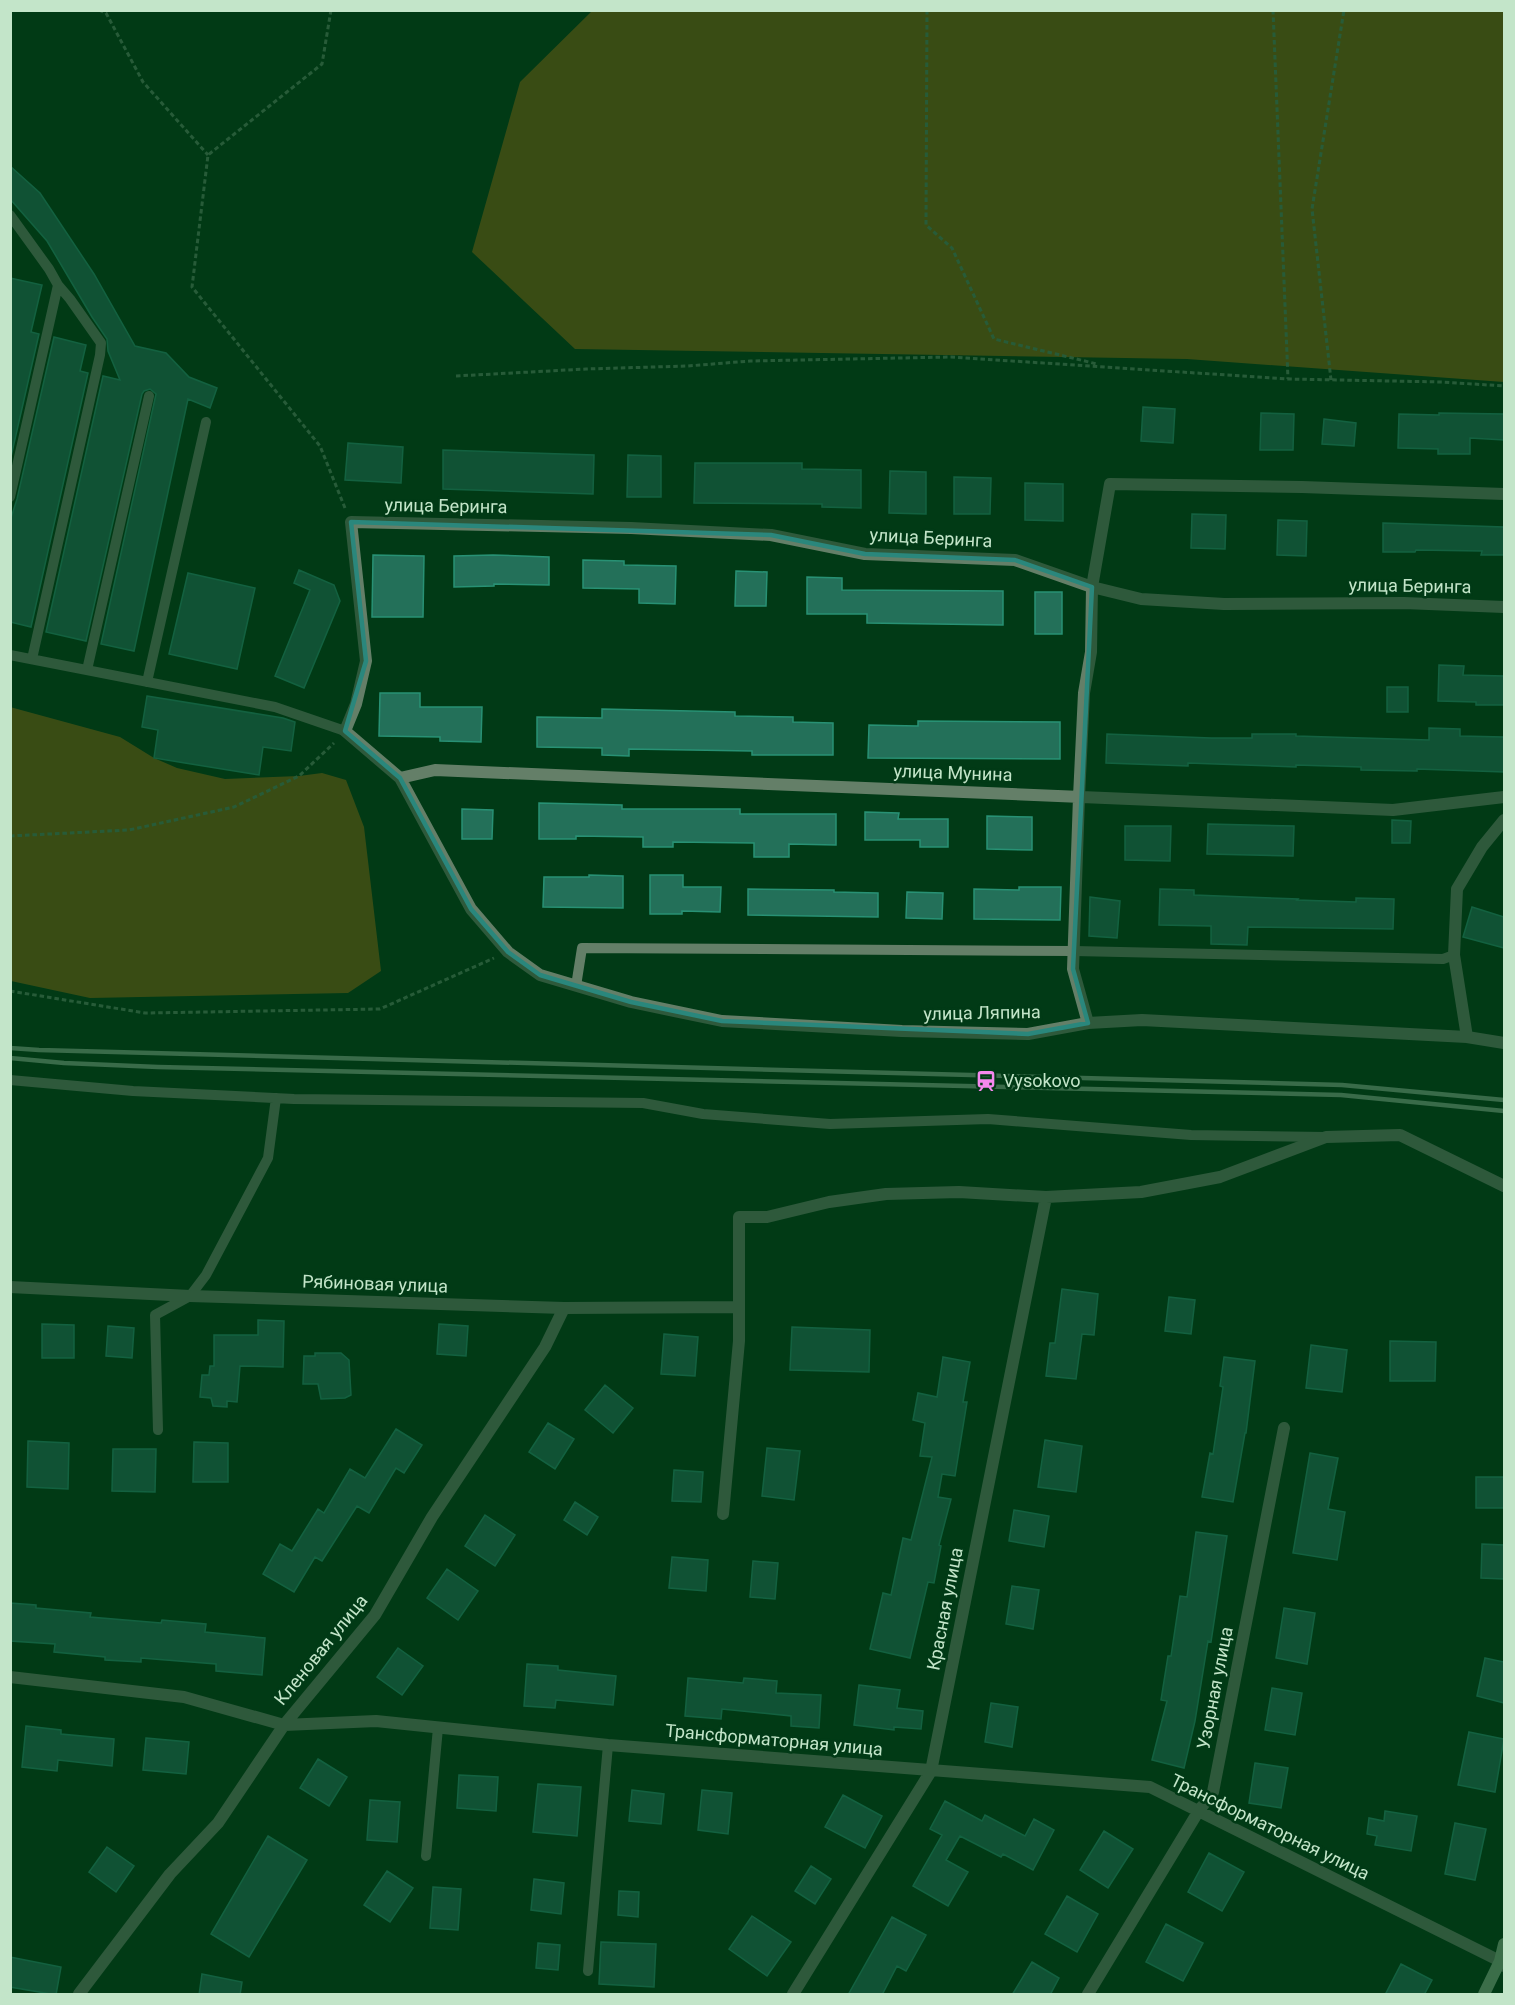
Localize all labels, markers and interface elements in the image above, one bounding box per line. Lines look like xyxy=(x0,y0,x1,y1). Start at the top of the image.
street label: улица Беринга xyxy=(384,494,508,517)
street label: улица Беринга xyxy=(869,524,993,551)
street label: улица Беринга xyxy=(1348,574,1472,597)
street label: улица Мунина xyxy=(893,760,1013,785)
street label: улица Ляпина xyxy=(923,1001,1041,1024)
station icon: Vysokovo xyxy=(974,1069,998,1093)
place label: Vysokovo xyxy=(1003,1070,1081,1091)
street label: Рябиновая улица xyxy=(302,1270,448,1297)
street label: Красная улица xyxy=(922,1546,967,1672)
street label: Кленовая улица xyxy=(270,1590,372,1709)
street label: Узорная улица xyxy=(1192,1625,1237,1751)
street label: Трансформаторная улица xyxy=(664,1720,884,1759)
street label: Трансформаторная улица xyxy=(1167,1769,1373,1884)

